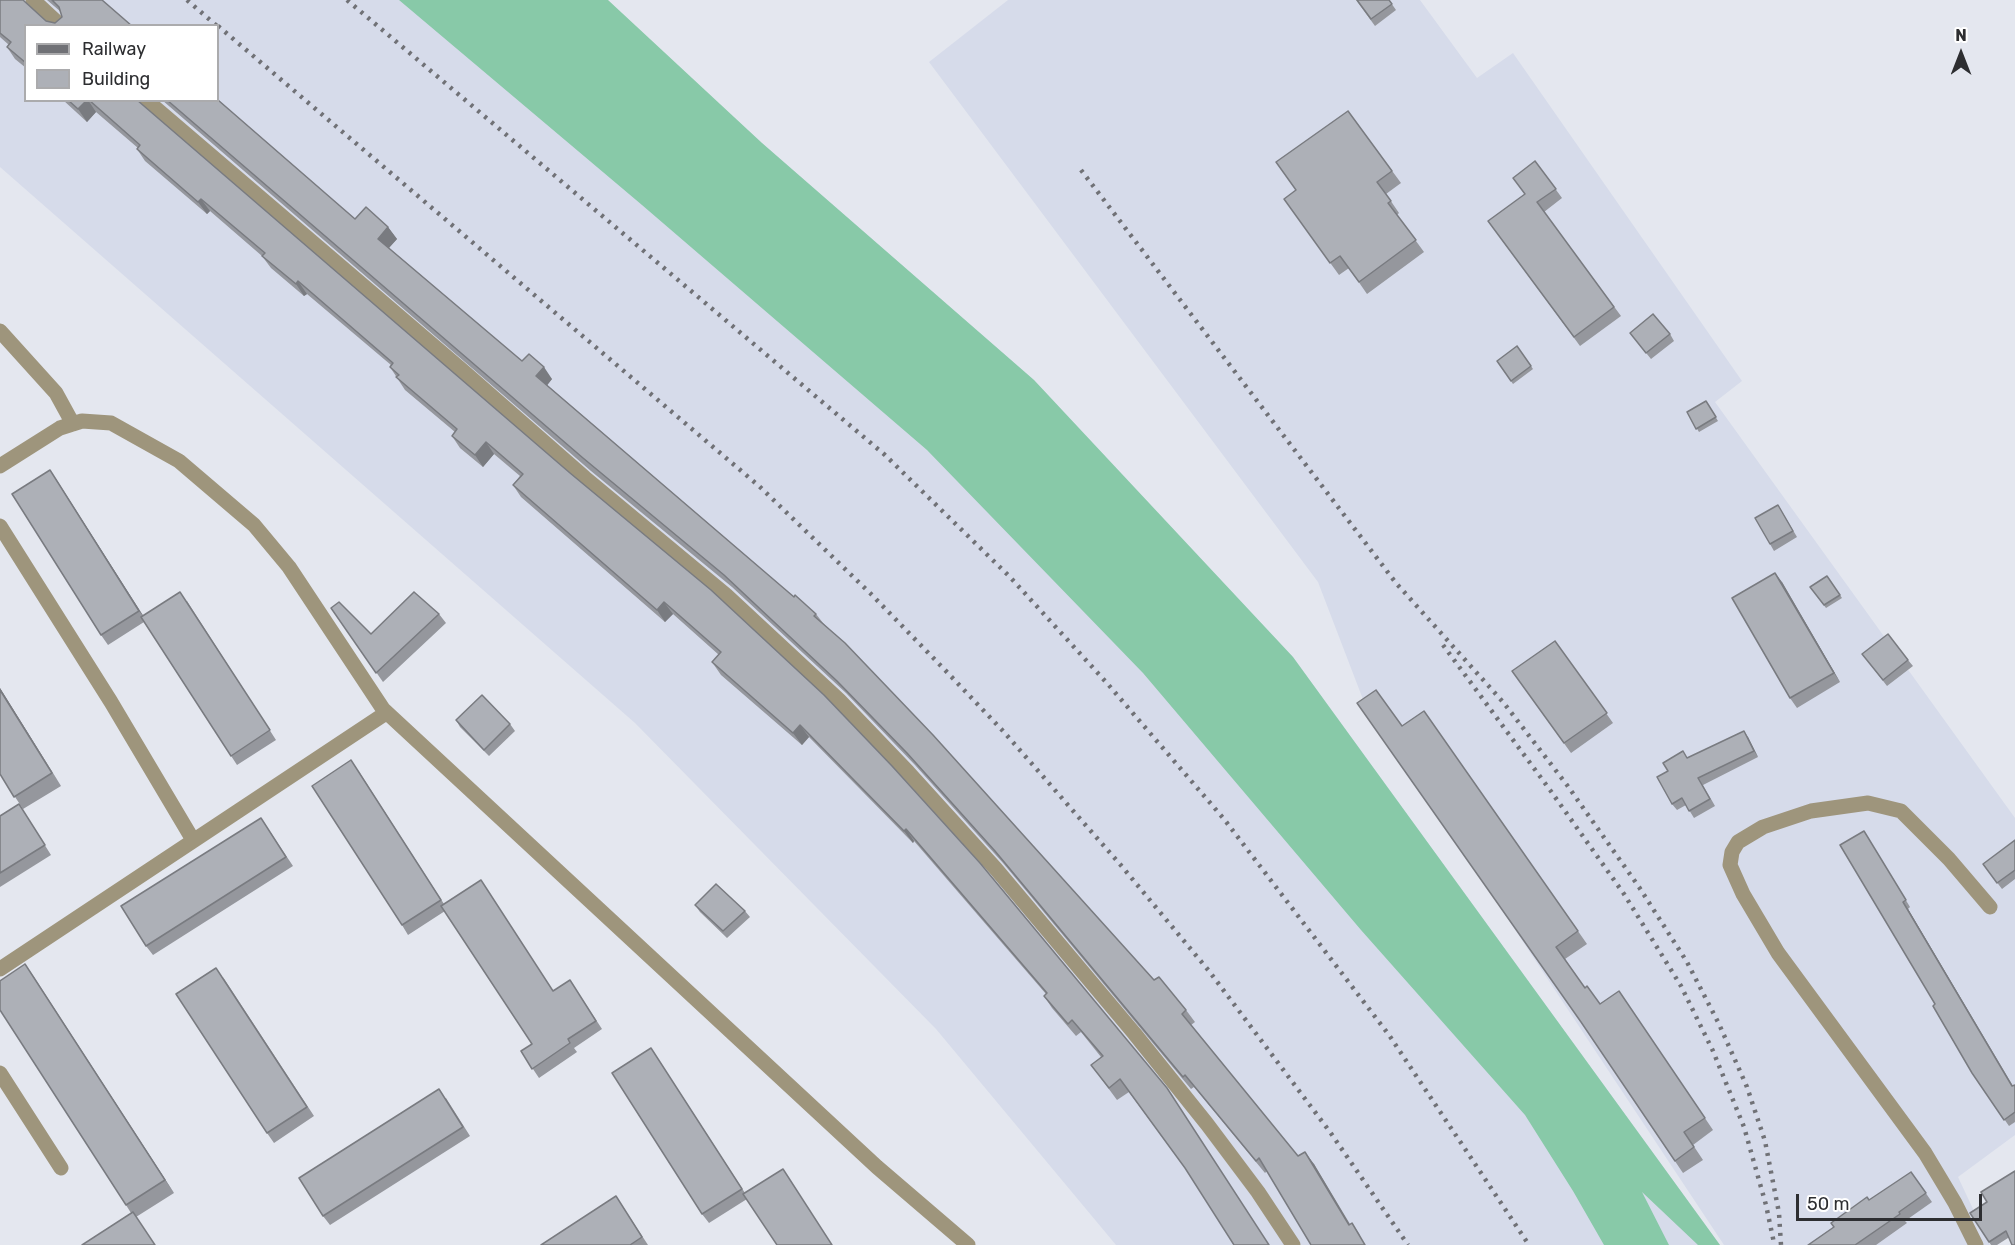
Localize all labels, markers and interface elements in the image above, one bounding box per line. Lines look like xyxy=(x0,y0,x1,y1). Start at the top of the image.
legend xyxy=(24,24,219,102)
north arrow xyxy=(1931,24,1991,84)
text: N xyxy=(1955,26,1967,45)
text: Railway xyxy=(82,38,146,60)
text: Building xyxy=(82,68,150,90)
scale bar xyxy=(1799,1182,1985,1220)
text: 50 m xyxy=(1807,1193,1850,1215)

